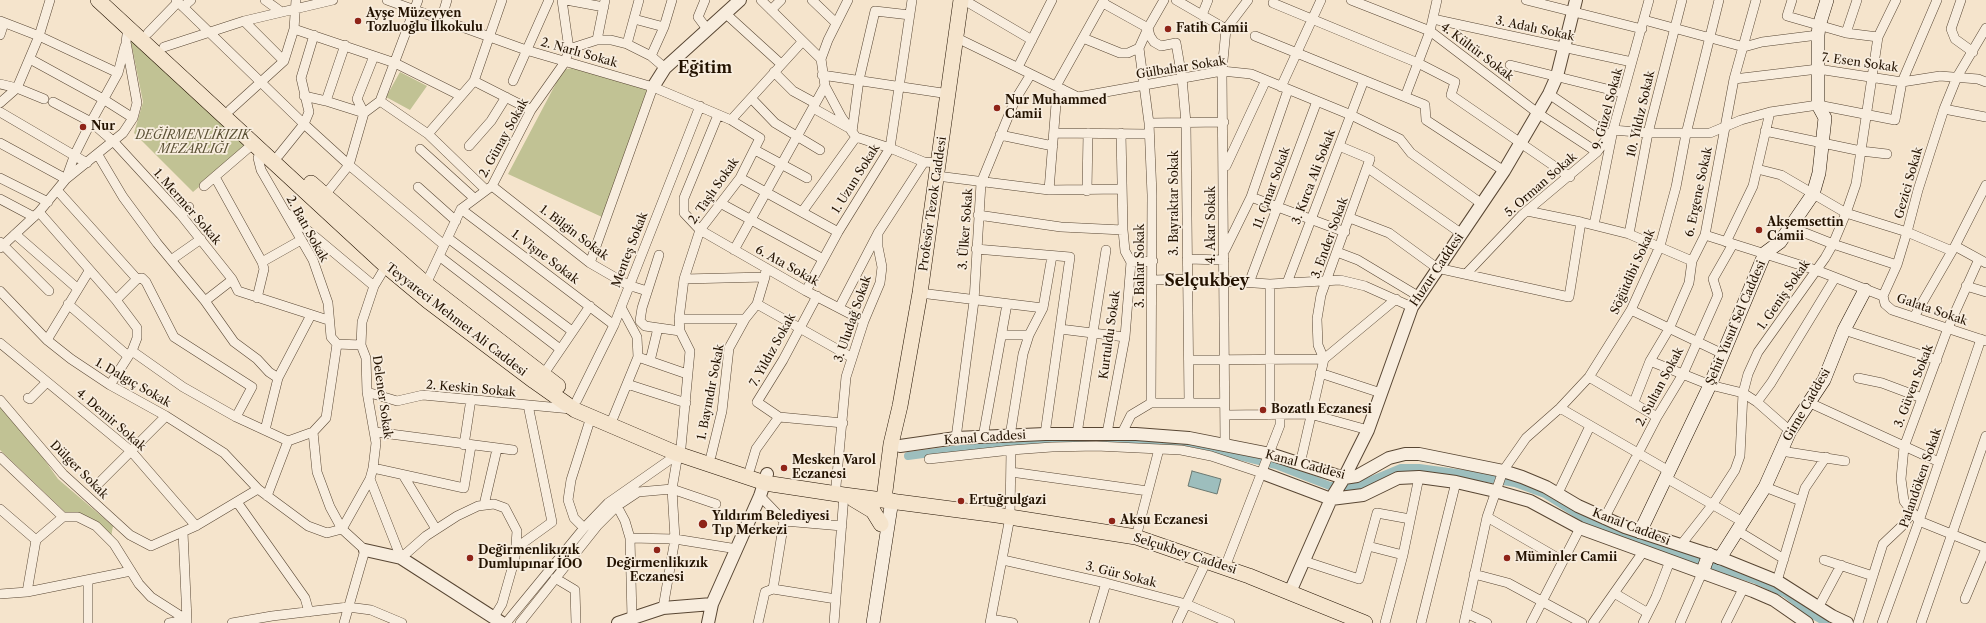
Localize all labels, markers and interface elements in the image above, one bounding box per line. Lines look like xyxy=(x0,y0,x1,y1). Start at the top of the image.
place label: Ayşe Müzeyyen Tozluoğlu İlkokulu xyxy=(366,7,483,35)
street label: 3. Adalı Sokak xyxy=(1494,14,1576,44)
marker: Ayşe Müzeyyen Tozluoğlu İlkokulu xyxy=(353,16,363,26)
street label: 4. Kültür Sokak xyxy=(1438,20,1516,84)
place label: Fatih Camii xyxy=(1176,22,1248,36)
marker: Fatih Camii xyxy=(1163,24,1173,34)
street label: 2. Narlı Sokak xyxy=(539,35,619,71)
street label: 7. Esen Sokak xyxy=(1821,51,1899,75)
street label: Gülbahar Sokak xyxy=(1135,54,1227,82)
district label: Eğitim xyxy=(678,58,732,78)
street label: 9. Güzel Sokak xyxy=(1590,67,1626,151)
street label: 10. Yıldız Sokak xyxy=(1624,69,1658,159)
place label: Nur Muhammed Camii xyxy=(1005,94,1107,122)
street label: 2. Günay Sokak xyxy=(476,96,532,180)
marker: Nur Muhammed Camii xyxy=(992,103,1002,113)
place label: Nur xyxy=(91,120,115,134)
marker: Nur xyxy=(78,122,88,132)
street label: 3. Kırca Ali Sokak xyxy=(1289,128,1339,226)
park label: DEĞİRMENLİKIZIK MEZARLIĞI xyxy=(136,129,250,157)
street label: Profesör Tezok Caddesi xyxy=(916,136,950,272)
street label: 1. Uzun Sokak xyxy=(829,142,883,216)
street label: 11. Çınar Sokak xyxy=(1251,145,1293,231)
street label: 6. Ergene Sokak xyxy=(1682,146,1716,238)
street label: Gezici Sokak xyxy=(1892,146,1926,220)
street label: 3. Bayraktar Sokak xyxy=(1168,150,1182,256)
street label: 5. Orman Sokak xyxy=(1502,150,1580,220)
street label: 2. Taşlı Sokak xyxy=(686,155,742,227)
street label: 1. Mermer Sokak xyxy=(150,166,224,248)
street label: 4. Akar Sokak xyxy=(1205,186,1219,264)
street label: 3. Ülker Sokak xyxy=(956,188,976,270)
street label: 2. Batı Sokak xyxy=(283,193,331,265)
street label: 3. Ender Sokak xyxy=(1309,195,1351,281)
street label: 1. Bilgin Sokak xyxy=(537,203,611,263)
street label: Menteş Sokak xyxy=(609,210,651,290)
place label: Akşemsettin Camii xyxy=(1767,216,1844,244)
street label: 3. Bahar Sokak xyxy=(1134,224,1148,308)
marker: Akşemsettin Camii xyxy=(1754,225,1764,235)
street label: 1. Vişne Sokak xyxy=(508,227,582,287)
street label: Söğütdibi Sokak xyxy=(1608,227,1658,317)
street label: Huzur Caddesi xyxy=(1407,231,1467,309)
street label: 6. Ata Sokak xyxy=(753,243,821,289)
street label: 1. Geniş Sokak xyxy=(1755,257,1813,333)
street label: Şehit Yusuf Sel Caddesi xyxy=(1703,258,1769,388)
street label: Teyyareci Mehmet Ali Caddesi xyxy=(383,260,529,380)
district label: Selçukbey xyxy=(1165,271,1249,291)
street label: 3. Uludağ Sokak xyxy=(831,274,875,364)
street label: Kurtuldu Sokak xyxy=(1097,290,1123,380)
street label: Galata Sokak xyxy=(1895,291,1969,329)
street label: 7. Yıldız Sokak xyxy=(747,311,799,389)
street label: 3. Güven Sokak xyxy=(1892,342,1936,430)
street label: 1. Bayındır Sokak xyxy=(695,343,727,441)
street label: 2. Sultan Sokak xyxy=(1633,345,1687,429)
street label: 1. Dalgıç Sokak xyxy=(93,355,173,411)
street label: Delener Sokak xyxy=(369,355,395,439)
street label: Girne Caddesi xyxy=(1780,366,1834,444)
street label: 2. Keskin Sokak xyxy=(426,378,516,400)
street label: 4. Demir Sokak xyxy=(73,386,149,454)
place label: Bozatlı Eczanesi xyxy=(1271,403,1372,417)
marker: Bozatlı Eczanesi xyxy=(1258,405,1268,415)
street label: Palandöken Sokak xyxy=(1897,426,1945,530)
street label: Kanal Caddesi xyxy=(944,428,1026,448)
street label: Dülger Sokak xyxy=(47,438,111,502)
street label: Kanal Caddesi xyxy=(1264,447,1346,483)
place label: Mesken Varol Eczanesi xyxy=(792,454,876,482)
marker: Mesken Varol Eczanesi xyxy=(779,463,789,473)
place label: Ertuğrulgazi xyxy=(969,494,1046,508)
marker: Ertuğrulgazi xyxy=(956,496,966,506)
street label: Kanal Caddesi xyxy=(1590,506,1672,548)
place label: Yıldırım Belediyesi Tıp Merkezi xyxy=(712,510,830,538)
place label: Aksu Eczanesi xyxy=(1120,514,1208,528)
marker: Aksu Eczanesi xyxy=(1107,516,1117,526)
marker: Yıldırım Belediyesi Tıp Merkezi xyxy=(697,518,709,530)
street label: Selçukbey Caddesi xyxy=(1132,531,1238,577)
place label: Değirmenlikızık Dumlupınar İÖO xyxy=(478,544,582,572)
marker: Değirmenlikızık Eczanesi xyxy=(652,545,662,555)
place label: Müminler Camii xyxy=(1515,551,1617,565)
marker: Değirmenlikızık Dumlupınar İÖO xyxy=(465,553,475,563)
marker: Müminler Camii xyxy=(1502,553,1512,563)
place label: Değirmenlikızık Eczanesi xyxy=(606,557,708,585)
street label: 3. Gür Sokak xyxy=(1084,559,1158,591)

